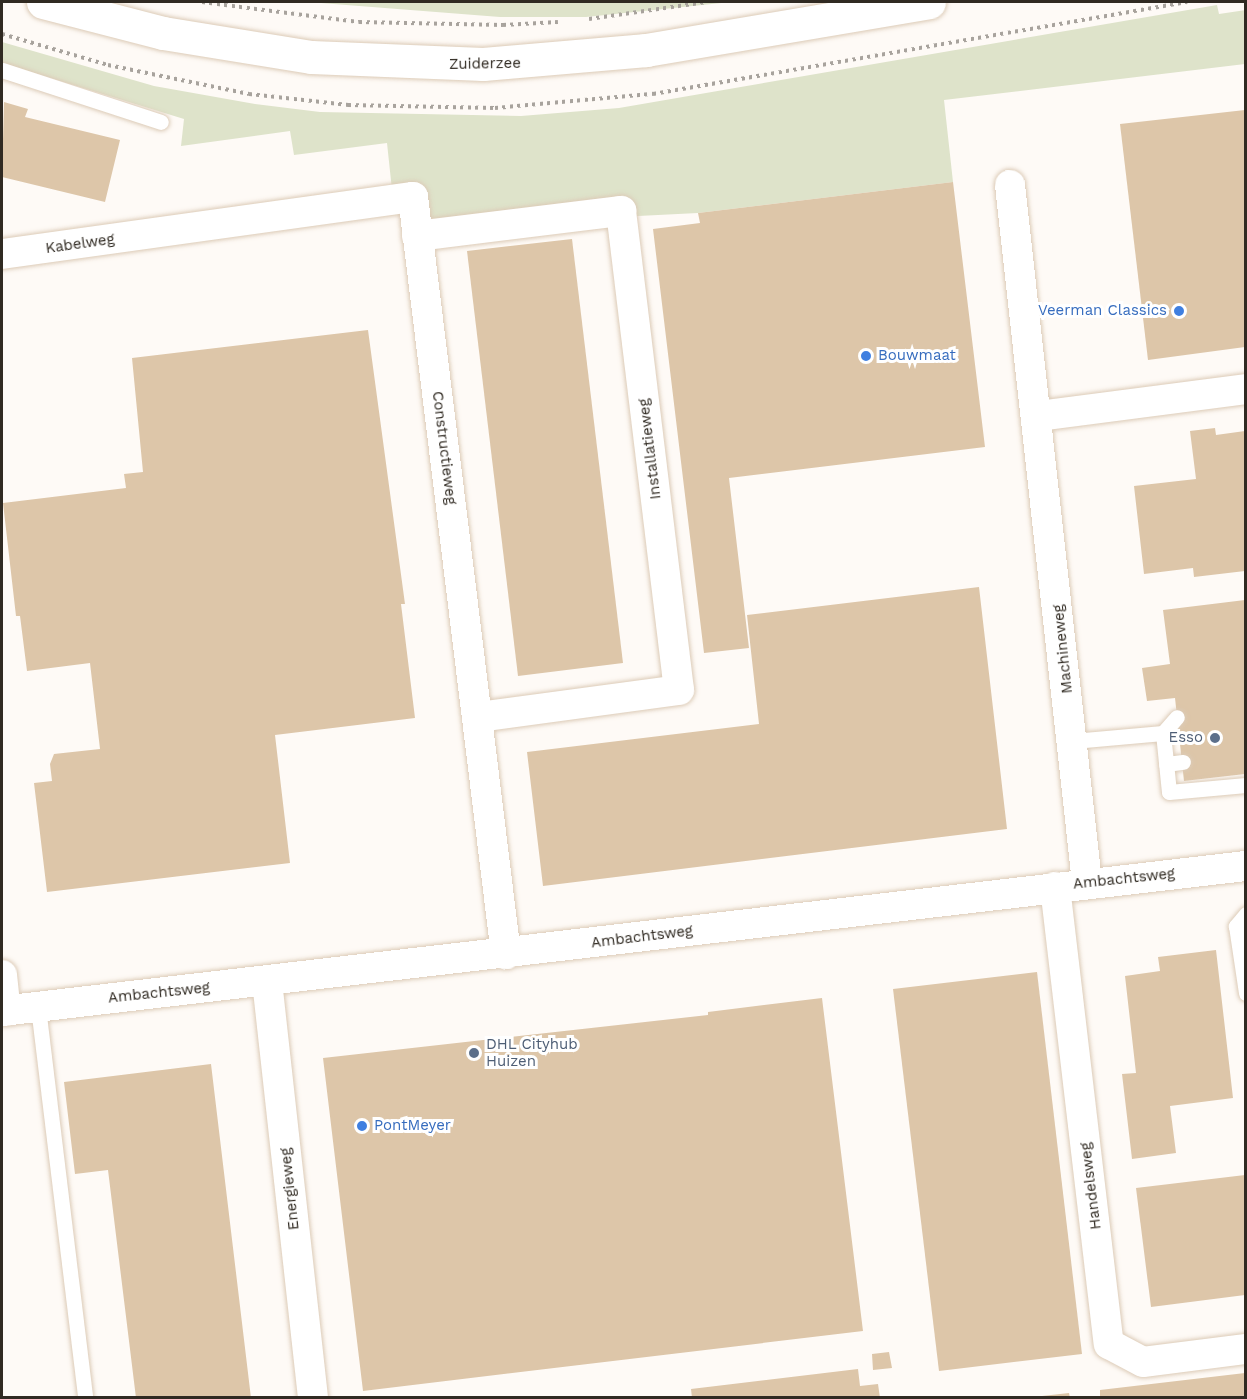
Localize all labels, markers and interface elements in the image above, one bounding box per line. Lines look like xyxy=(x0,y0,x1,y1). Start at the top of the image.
street label: Zuiderzee xyxy=(449,54,521,74)
street label: Kabelweg xyxy=(44,230,116,258)
place label: Veerman Classics xyxy=(1038,302,1167,320)
marker: Veerman Classics xyxy=(1172,304,1186,318)
place label: Bouwmaat xyxy=(878,347,956,365)
marker: Bouwmaat xyxy=(859,349,873,363)
street label: Constructieweg xyxy=(428,390,460,506)
street label: Installatieweg xyxy=(635,398,665,500)
street label: Machineweg xyxy=(1049,604,1077,694)
place label: Esso xyxy=(1169,729,1203,747)
marker: Esso xyxy=(1208,731,1222,745)
street label: Ambachtsweg xyxy=(1072,865,1176,893)
street label: Ambachtsweg xyxy=(590,922,694,952)
street label: Ambachtsweg xyxy=(107,979,211,1007)
place label: DHL Cityhub Huizen xyxy=(486,1035,578,1070)
marker: DHL Cityhub Huizen xyxy=(467,1046,481,1060)
place label: PontMeyer xyxy=(374,1117,451,1135)
marker: PontMeyer xyxy=(355,1119,369,1133)
street label: Handelsweg xyxy=(1077,1141,1105,1231)
street label: Energieweg xyxy=(277,1147,303,1231)

